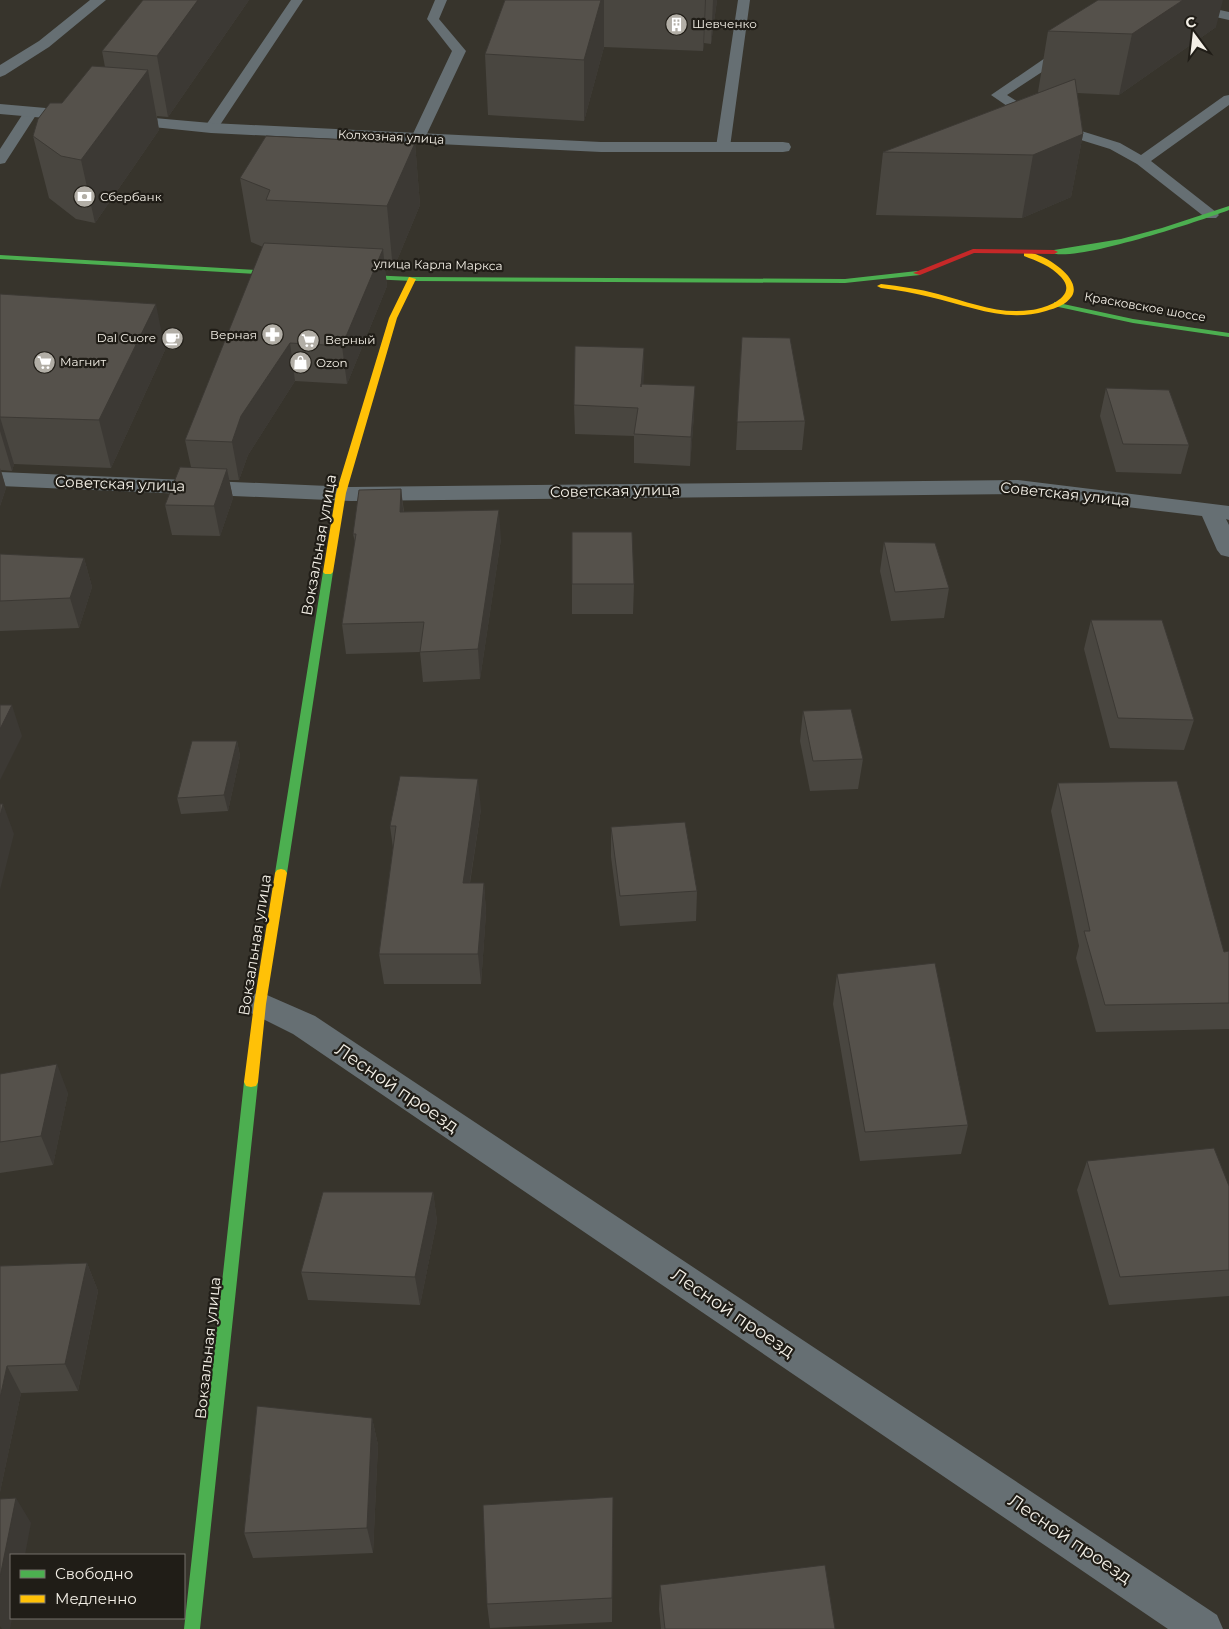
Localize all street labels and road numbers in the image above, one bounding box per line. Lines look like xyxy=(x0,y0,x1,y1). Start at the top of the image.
street label: Колхозная улица xyxy=(338,126,445,147)
street label: улица Карла Маркса xyxy=(372,256,503,273)
street label: Красковское шоссе xyxy=(1083,288,1207,325)
street label: Советская улица xyxy=(55,472,185,495)
street label: Вокзальная улица xyxy=(297,473,340,617)
street label: Советская улица xyxy=(999,477,1131,510)
street label: Советская улица xyxy=(550,480,680,501)
street label: Вокзальная улица xyxy=(234,873,275,1017)
street label: Лесной проезд xyxy=(331,1038,463,1138)
street label: Лесной проезд xyxy=(667,1263,799,1363)
street label: Вокзальная улица xyxy=(191,1276,224,1420)
street label: Лесной проезд xyxy=(1004,1489,1136,1589)

